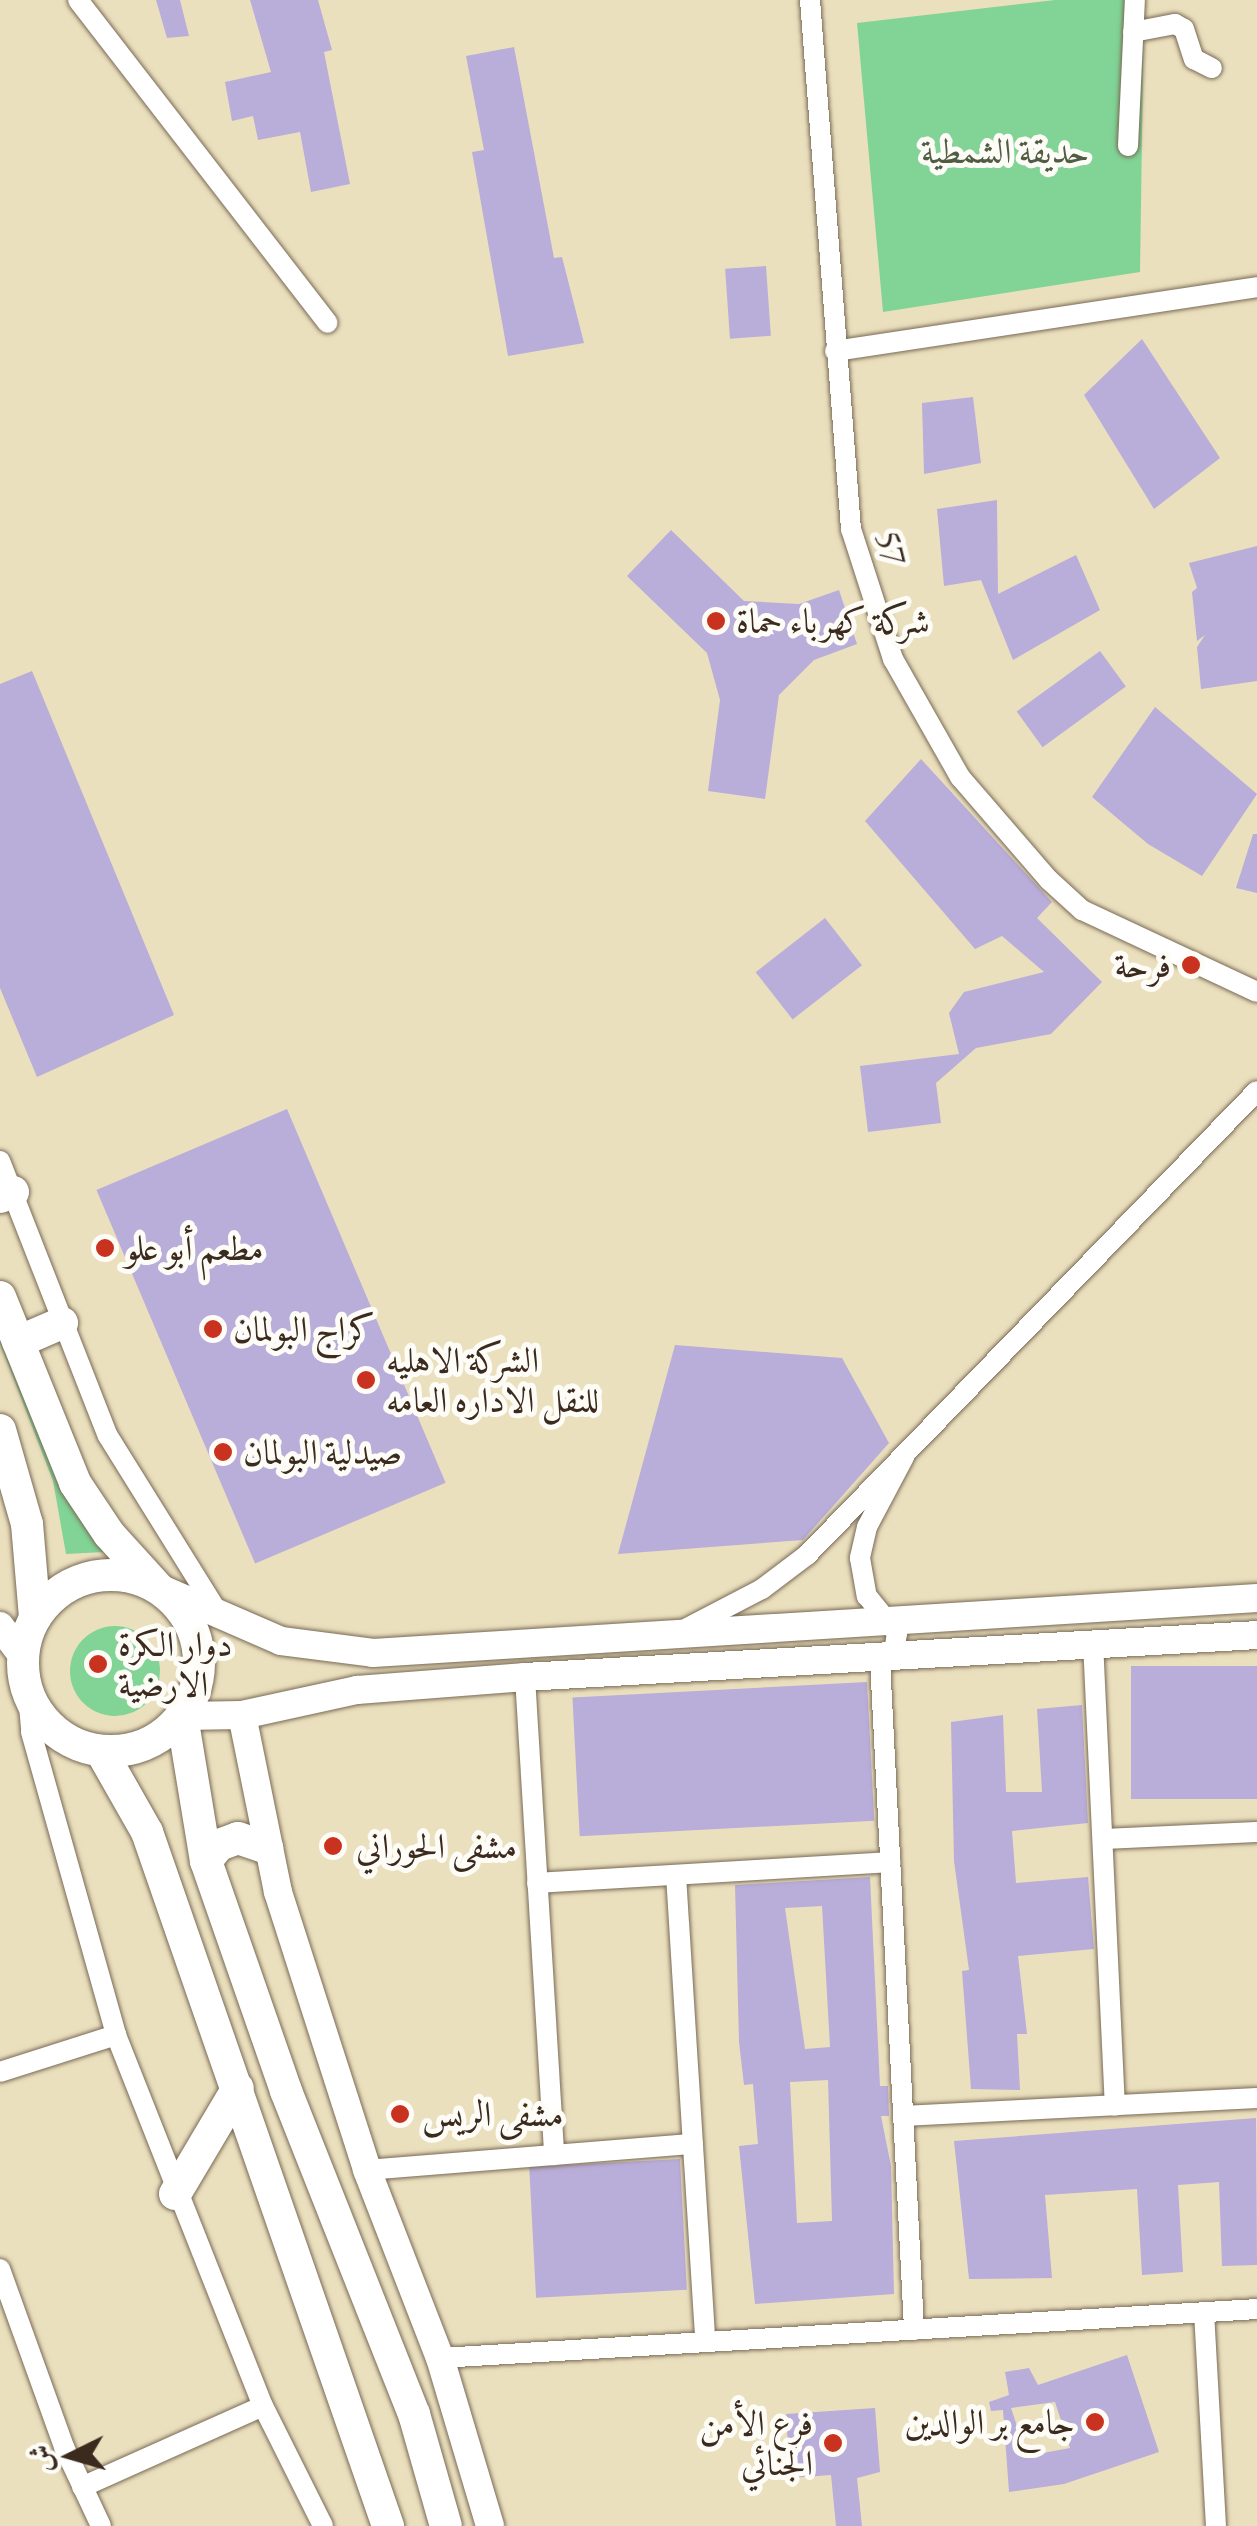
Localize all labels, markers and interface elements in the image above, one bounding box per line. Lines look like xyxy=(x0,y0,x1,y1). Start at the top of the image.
park label: حديقة الشمطية xyxy=(921,130,1089,172)
street label: 57 xyxy=(867,527,915,569)
place label: شركة كهرباء حماة xyxy=(736,600,930,642)
marker: شركة كهرباء حماة xyxy=(705,610,727,632)
place label: فرحة xyxy=(1114,944,1171,986)
marker: فرحة xyxy=(1180,954,1202,976)
place label: مطعم أبو علو xyxy=(125,1227,264,1269)
marker: مطعم أبو علو xyxy=(94,1237,116,1259)
place label: كراج البولمان xyxy=(233,1308,375,1350)
marker: كراج البولمان xyxy=(202,1318,224,1340)
place label: الشركة الاهليه للنقل الاداره العامه xyxy=(386,1339,599,1421)
marker: الشركة الاهليه للنقل الاداره العامه xyxy=(355,1369,377,1391)
place label: صيدلية البولمان xyxy=(243,1431,402,1473)
marker: صيدلية البولمان xyxy=(212,1441,234,1463)
place label: دوار الكرة الارضية xyxy=(118,1623,233,1705)
marker: دوار الكرة الارضية xyxy=(87,1653,109,1675)
place label: مشفى الحوراني xyxy=(356,1825,517,1867)
marker: مشفى الحوراني xyxy=(320,1833,346,1859)
place label: مشفى الريس xyxy=(422,2093,564,2135)
marker: مشفى الريس xyxy=(387,2101,413,2127)
place label: جامع بر الوالدين xyxy=(904,2401,1075,2443)
place label: فرع الأمن الجنائي xyxy=(700,2402,813,2484)
north arrow xyxy=(20,2406,120,2506)
marker: جامع بر الوالدين xyxy=(1084,2411,1106,2433)
marker: فرع الأمن الجنائي xyxy=(822,2432,844,2454)
text: ش xyxy=(21,2443,59,2474)

